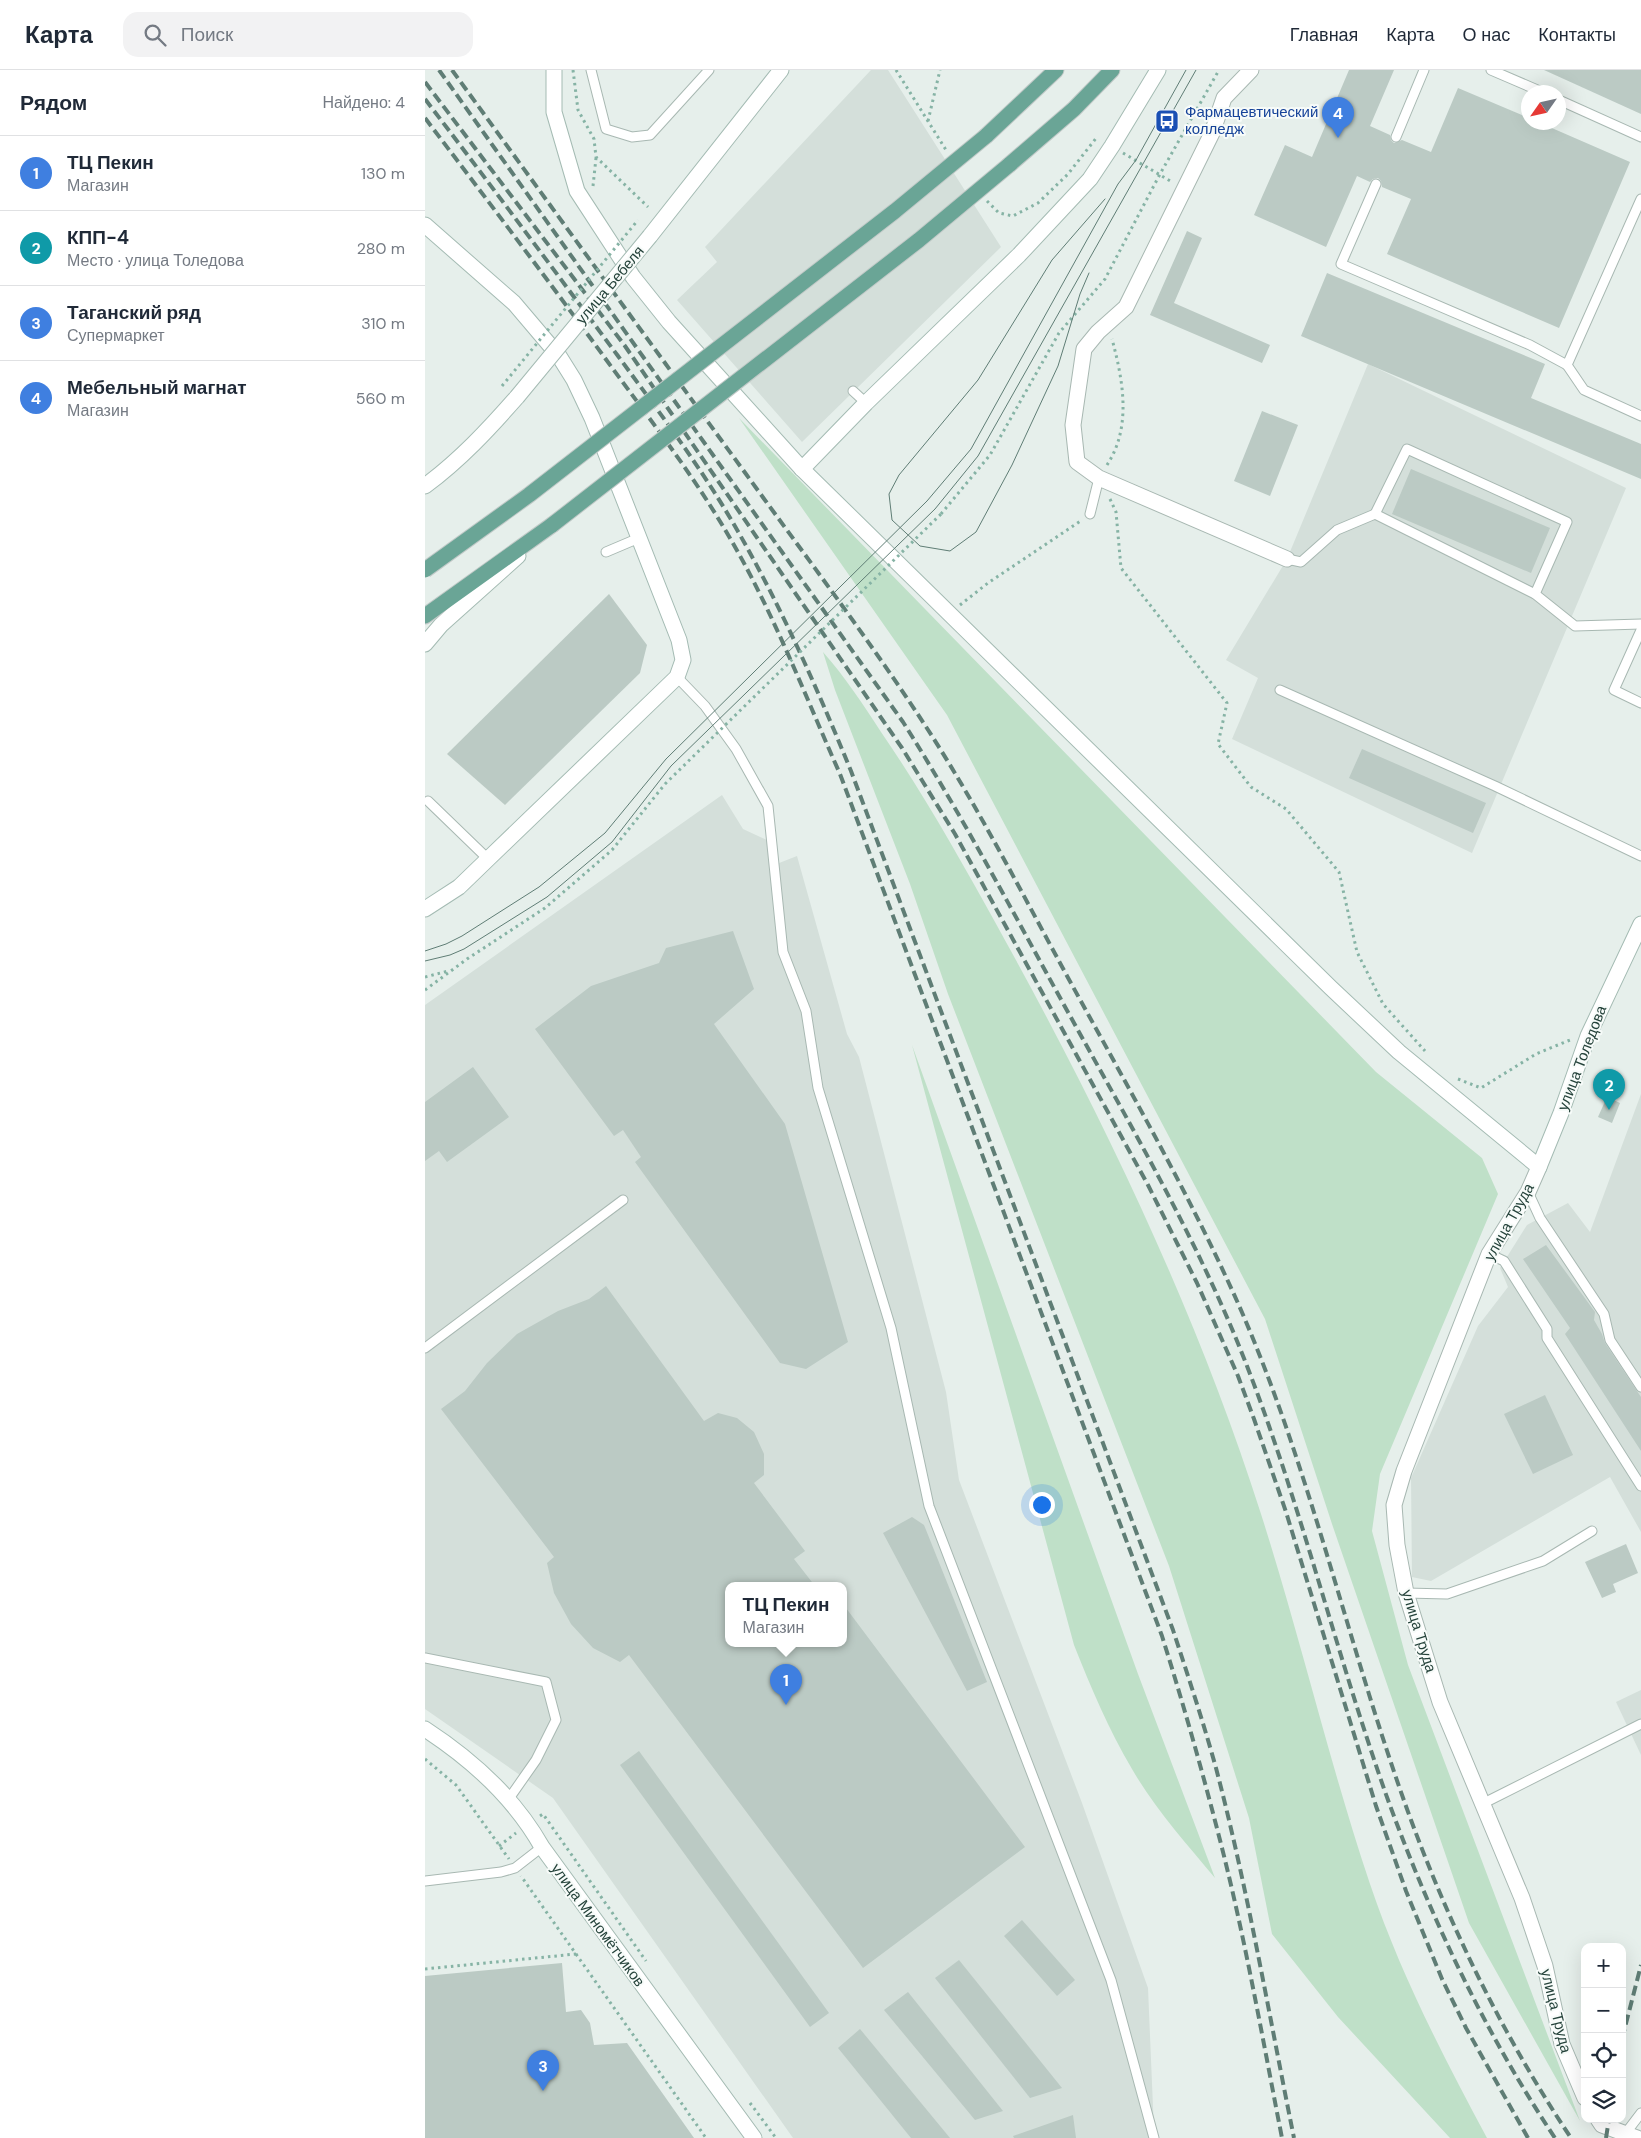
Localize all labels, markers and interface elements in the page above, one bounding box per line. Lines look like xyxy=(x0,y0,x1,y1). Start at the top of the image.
search box xyxy=(123,12,473,57)
text: Карта xyxy=(25,19,93,50)
icon: search xyxy=(141,21,169,49)
text: Поиск xyxy=(181,22,233,47)
text: Главная xyxy=(1290,23,1358,47)
text: Карта xyxy=(1386,23,1435,47)
text: О нас xyxy=(1463,23,1510,47)
text: Контакты xyxy=(1538,23,1616,47)
north arrow xyxy=(1521,85,1566,130)
text: Рядом xyxy=(20,89,87,117)
text: Найдено: 4 xyxy=(322,92,405,113)
pin: 4 xyxy=(1322,97,1354,138)
place label: Фармацевтический колледж xyxy=(1185,102,1318,139)
bus stop icon: Фармацевтический колледж xyxy=(1154,108,1180,134)
text: ТЦ Пекин xyxy=(67,150,154,175)
text: 1 xyxy=(33,163,39,184)
text: 130 m xyxy=(361,163,405,184)
text: Магазин xyxy=(67,175,129,196)
text: КПП-4 xyxy=(67,225,129,250)
text: 2 xyxy=(31,238,41,259)
text: 280 m xyxy=(357,238,405,259)
street label: улица Бебеля xyxy=(571,242,649,328)
text: Место · улица Толедова xyxy=(67,250,244,271)
text: Таганский ряд xyxy=(67,300,201,325)
text: 3 xyxy=(31,313,41,334)
text: 310 m xyxy=(361,313,405,334)
text: Супермаркет xyxy=(67,325,165,346)
text: Мебельный магнат xyxy=(67,375,247,400)
text: 4 xyxy=(31,388,41,409)
text: 560 m xyxy=(356,388,405,409)
text: Магазин xyxy=(67,400,129,421)
street label: улица Толедова xyxy=(1553,1002,1612,1114)
pin: 2 xyxy=(1593,1069,1625,1110)
street label: улица Труда xyxy=(1479,1179,1539,1264)
your location xyxy=(1029,1492,1055,1518)
popup xyxy=(725,1582,847,1647)
street label: улица Труда xyxy=(1397,1587,1441,1676)
text: ТЦ Пекин xyxy=(743,1592,829,1617)
text: Магазин xyxy=(743,1617,804,1638)
pin: 1 xyxy=(770,1664,802,1705)
street label: улица Миномётчиков xyxy=(547,1859,649,1991)
map controls xyxy=(1581,1943,1626,2123)
button: + xyxy=(1581,1943,1626,1988)
street label: улица Труда xyxy=(1536,1967,1576,2056)
button: − xyxy=(1581,1988,1626,2033)
button: locate xyxy=(1581,2033,1626,2078)
pin: 3 xyxy=(527,2050,559,2091)
button: layers xyxy=(1581,2078,1626,2123)

